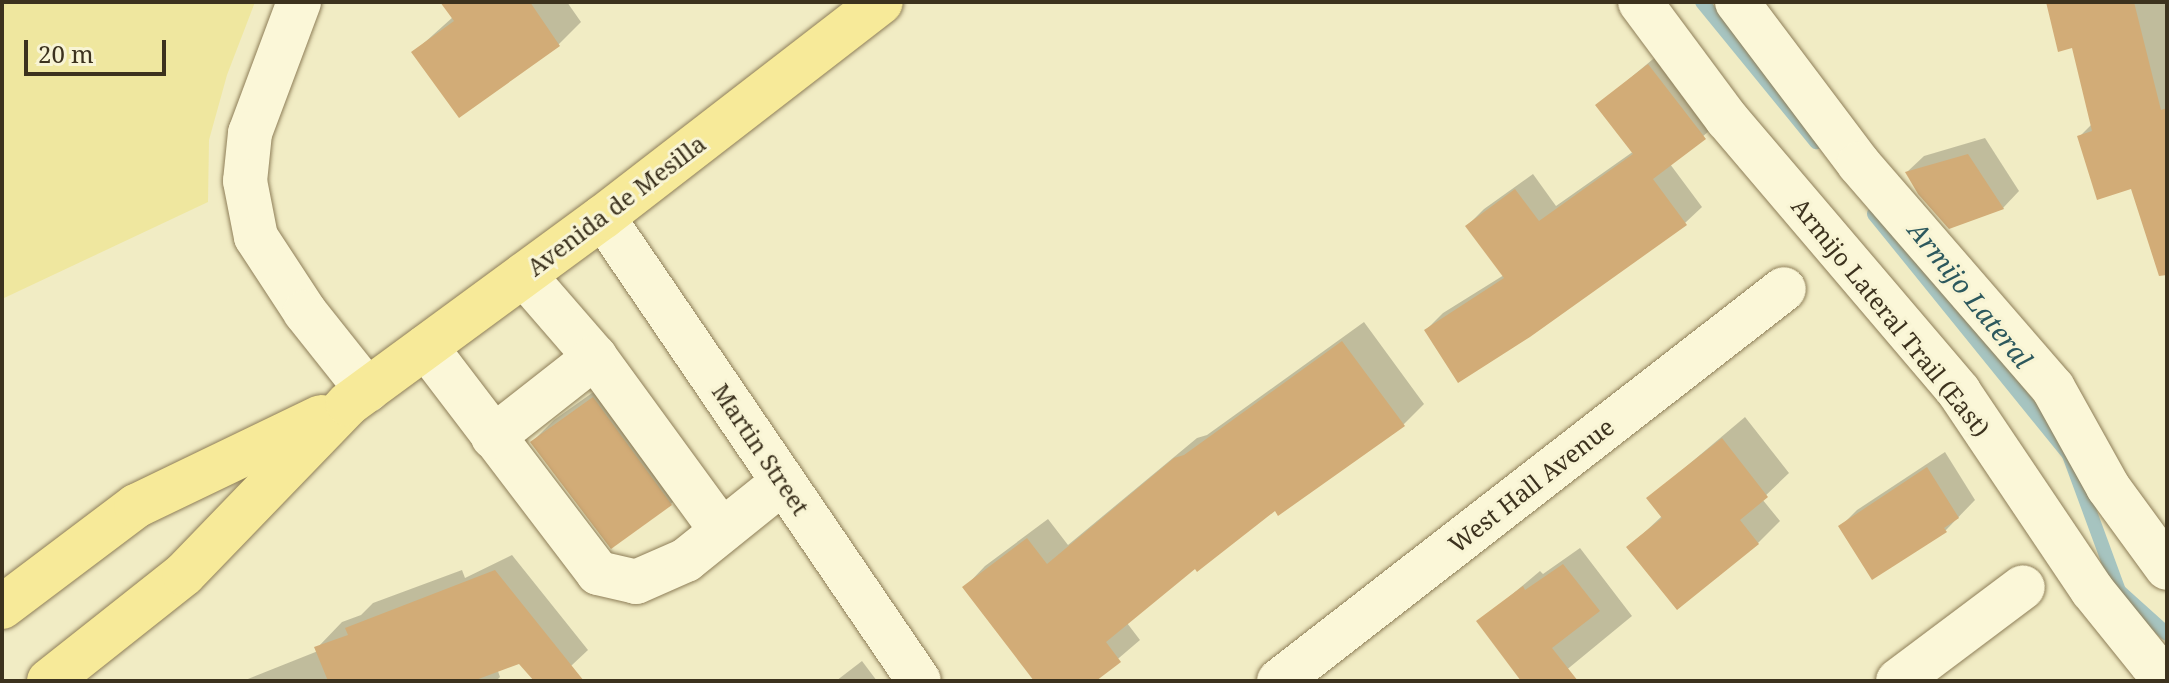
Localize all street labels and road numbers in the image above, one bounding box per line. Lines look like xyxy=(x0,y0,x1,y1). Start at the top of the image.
street label: Avenida de Mesilla xyxy=(521,129,711,281)
street label: Armijo Lateral Trail (East) xyxy=(1786,192,1996,442)
street label: Martin Street xyxy=(707,378,815,520)
street label: West Hall Avenue xyxy=(1443,412,1619,558)

